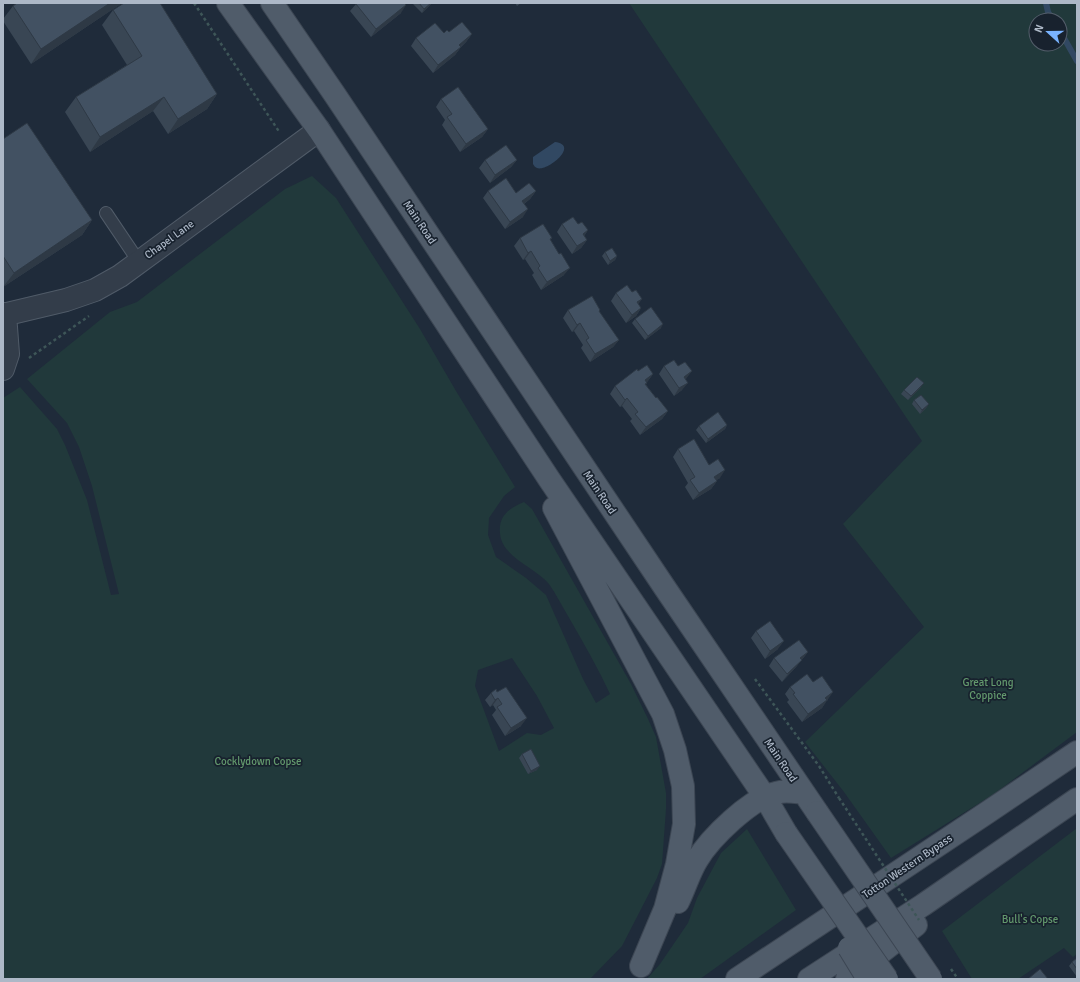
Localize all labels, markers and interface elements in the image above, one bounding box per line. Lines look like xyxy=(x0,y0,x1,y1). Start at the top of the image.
north arrow xyxy=(1028,12,1068,52)
text: N xyxy=(1032,23,1047,34)
street label: Main Road xyxy=(400,198,439,247)
street label: Chapel Lane xyxy=(142,217,197,262)
street label: Main Road xyxy=(580,468,619,517)
park label: Great Long Coppice xyxy=(962,676,1014,702)
street label: Main Road xyxy=(761,736,800,785)
park label: Cocklydown Copse xyxy=(214,755,302,768)
street label: Totton Western Bypass xyxy=(860,831,955,901)
park label: Bull's Copse xyxy=(1002,913,1058,926)

